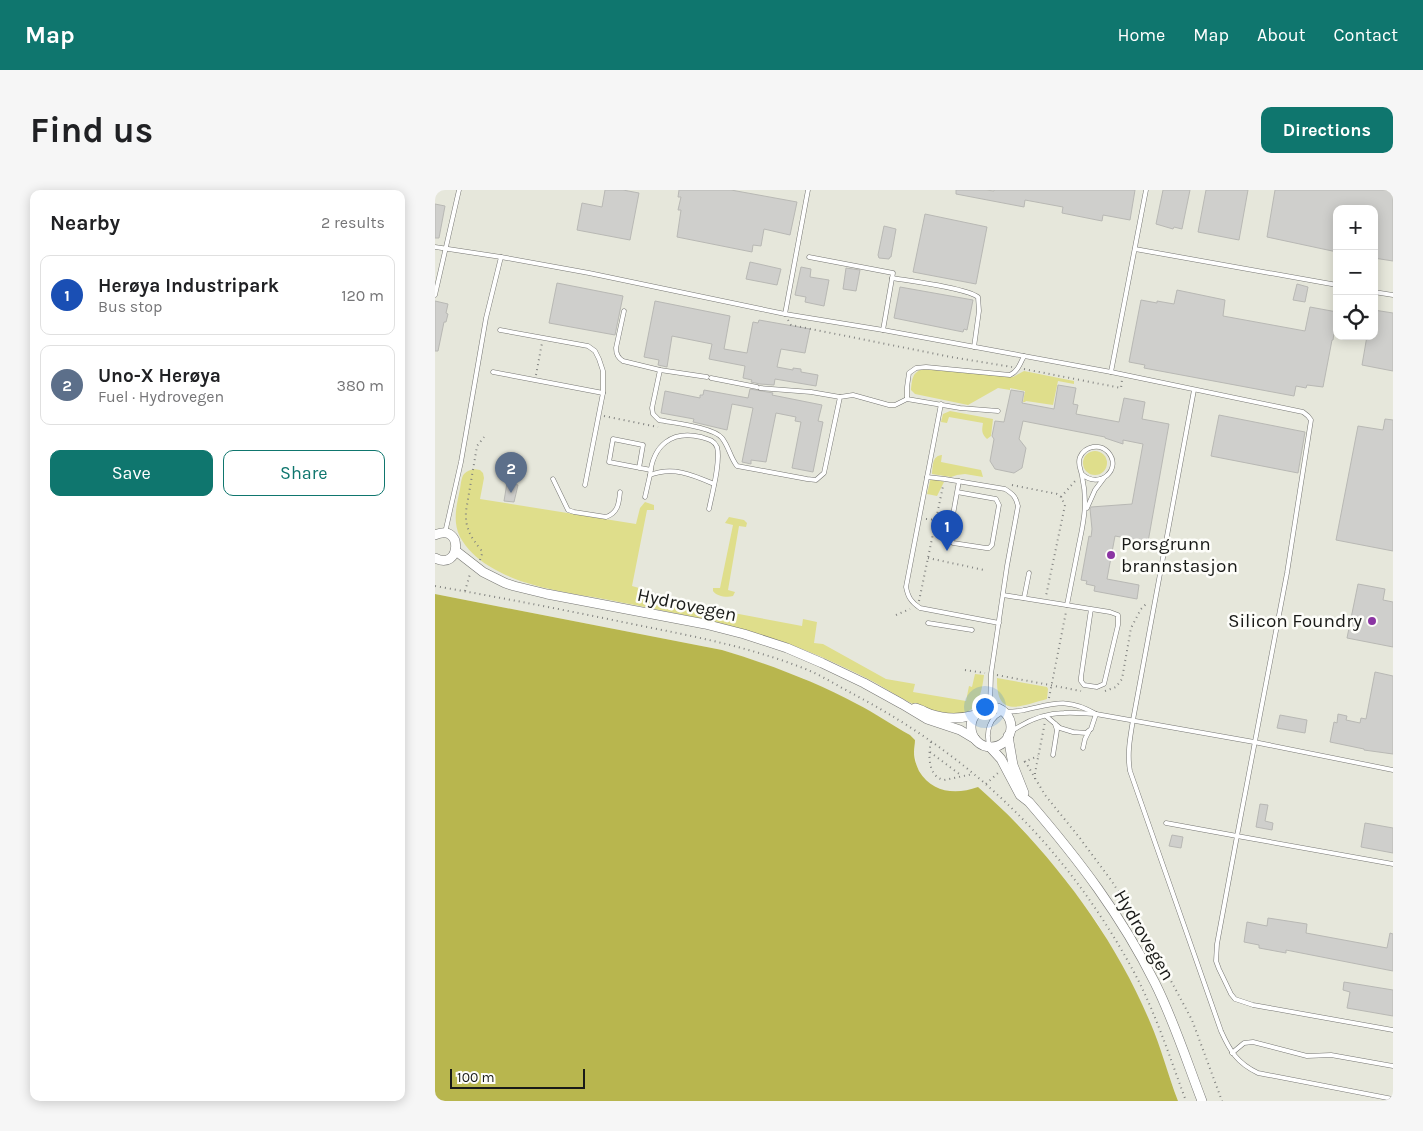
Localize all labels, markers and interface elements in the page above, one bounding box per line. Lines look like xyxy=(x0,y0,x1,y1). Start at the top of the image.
text: Map xyxy=(25,21,75,49)
text: Home xyxy=(1117,24,1165,46)
text: Map xyxy=(1193,24,1229,46)
text: About xyxy=(1257,24,1306,46)
text: Contact xyxy=(1334,24,1398,46)
button: Directions xyxy=(1261,107,1393,153)
text: Find us xyxy=(30,110,153,151)
map controls xyxy=(1333,205,1378,340)
button: + xyxy=(1333,205,1378,250)
text: Nearby xyxy=(50,211,120,235)
text: 2 results xyxy=(321,213,385,232)
button: − xyxy=(1333,250,1378,295)
text: Herøya Industripark xyxy=(98,275,279,297)
text: 1 xyxy=(64,286,70,305)
text: 120 m xyxy=(341,286,384,305)
button: locate xyxy=(1333,295,1378,340)
text: Bus stop xyxy=(98,297,162,316)
text: Uno-X Herøya xyxy=(98,365,221,387)
text: 2 xyxy=(62,376,72,395)
text: 380 m xyxy=(336,376,384,395)
text: Fuel · Hydrovegen xyxy=(98,387,224,406)
button: Save xyxy=(50,450,213,496)
button: Share xyxy=(223,450,385,496)
pin: 2 xyxy=(495,452,527,493)
pin: 1 xyxy=(931,510,963,551)
place label: Porsgrunn brannstasjon xyxy=(1121,533,1238,577)
marker: Porsgrunn brannstasjon xyxy=(1105,549,1117,561)
street label: Hydrovegen xyxy=(635,584,739,626)
place label: Silicon Foundry xyxy=(1228,610,1362,632)
marker: Silicon Foundry xyxy=(1366,615,1378,627)
your location xyxy=(972,694,998,720)
street label: Hydrovegen xyxy=(1109,886,1179,984)
scale bar xyxy=(450,1066,585,1089)
text: 100 m xyxy=(457,1069,495,1086)

